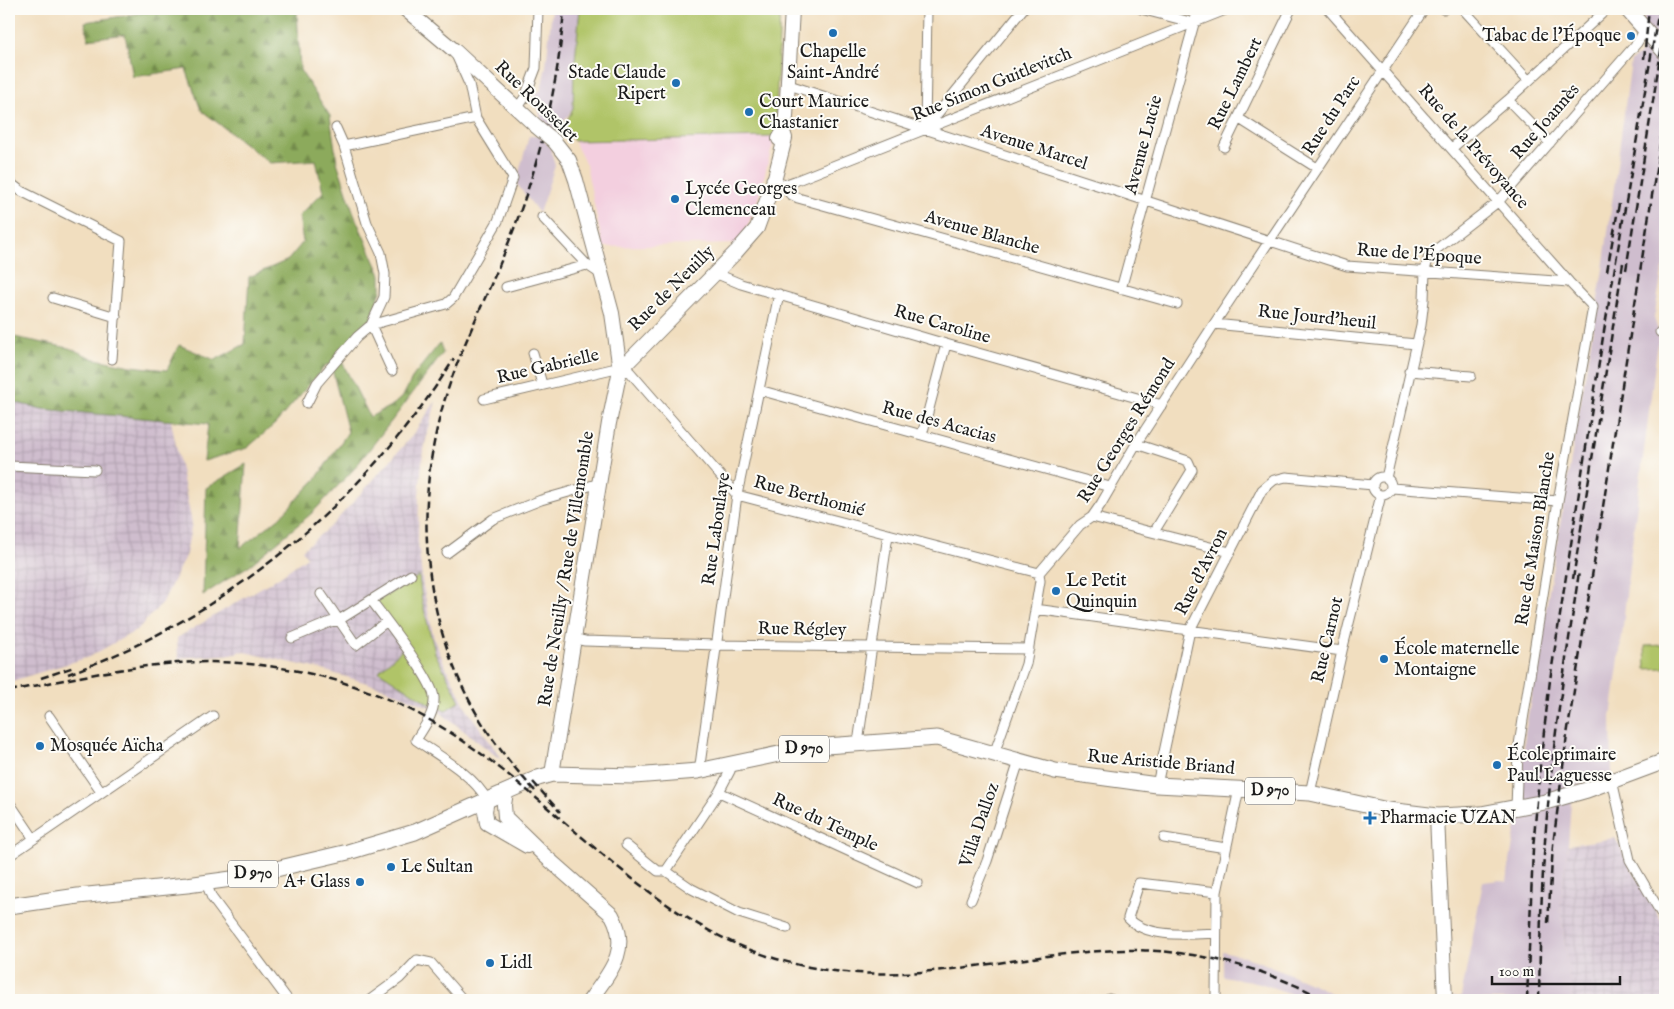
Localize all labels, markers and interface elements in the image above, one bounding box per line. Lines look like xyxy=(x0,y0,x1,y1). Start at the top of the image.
place label: Tabac de l'Époque xyxy=(1482,23,1621,48)
marker: Chapelle Saint-André xyxy=(827,27,839,39)
marker: Tabac de l'Époque xyxy=(1625,30,1637,42)
street label: Rue Lambert xyxy=(1204,34,1268,134)
place label: Chapelle Saint-André xyxy=(787,41,879,85)
street label: Rue Simon Guitlevitch xyxy=(909,42,1076,128)
street label: Rue Rousselet xyxy=(489,56,583,148)
place label: Stade Claude Ripert xyxy=(568,62,666,106)
street label: Rue du Parc xyxy=(1298,72,1366,160)
marker: Stade Claude Ripert xyxy=(670,77,682,89)
street label: Rue Joannès xyxy=(1507,79,1585,165)
street label: Rue de la Prévoyance xyxy=(1412,80,1534,214)
place label: Court Maurice Chastanier xyxy=(759,91,869,135)
street label: Avenue Lucie xyxy=(1119,93,1168,198)
marker: Court Maurice Chastanier xyxy=(743,106,755,118)
street label: Avenue Marcel xyxy=(977,120,1090,176)
place label: Lycée Georges Clemenceau xyxy=(685,178,797,222)
marker: Lycée Georges Clemenceau xyxy=(669,193,681,205)
street label: Avenue Blanche xyxy=(921,205,1042,260)
street label: Rue de l'Époque xyxy=(1356,237,1482,271)
street label: Rue de Neuilly xyxy=(624,241,720,337)
street label: Rue Caroline xyxy=(891,300,993,350)
street label: Rue Jourd'heuil xyxy=(1257,300,1377,336)
street label: Rue Gabrielle xyxy=(495,344,601,390)
street label: Rue Georges Rémond xyxy=(1073,354,1181,508)
street label: Rue des Acacias xyxy=(879,397,999,449)
street label: Rue de Neuilly / Rue de Villemomble xyxy=(534,430,600,708)
street label: Rue de Maison Blanche xyxy=(1511,450,1561,628)
street label: Rue Laboulaye xyxy=(698,471,736,587)
street label: Rue Berthomié xyxy=(751,471,867,523)
street label: Rue d'Avron xyxy=(1170,524,1234,619)
place label: Le Petit Quinquin xyxy=(1066,570,1138,614)
marker: Le Petit Quinquin xyxy=(1050,585,1062,597)
street label: Rue Carnot xyxy=(1307,595,1349,685)
street label: Rue Régley xyxy=(757,618,847,642)
place label: École maternelle Montaigne xyxy=(1394,636,1519,682)
marker: École maternelle Montaigne xyxy=(1378,653,1390,665)
place label: Mosquée Aïcha xyxy=(50,735,164,758)
road number: D 970 xyxy=(779,736,829,762)
marker: Mosquée Aïcha xyxy=(34,740,46,752)
place label: École primaire Paul Laguesse xyxy=(1507,742,1616,788)
street label: Rue Aristide Briand xyxy=(1086,745,1236,781)
marker: École primaire Paul Laguesse xyxy=(1491,759,1503,771)
road number: D 970 xyxy=(1245,778,1295,804)
street label: Villa Dalloz xyxy=(954,780,1005,871)
street label: Rue du Temple xyxy=(768,788,882,858)
place label: Pharmacie UZAN xyxy=(1380,807,1517,830)
marker: Pharmacie UZAN xyxy=(1364,812,1376,824)
place label: Le Sultan xyxy=(401,856,474,879)
road number: D 970 xyxy=(228,861,278,888)
marker: Le Sultan xyxy=(385,861,397,873)
place label: A+ Glass xyxy=(283,871,350,894)
marker: A+ Glass xyxy=(354,876,366,888)
place label: Lidl xyxy=(500,952,532,975)
scale bar xyxy=(1492,954,1619,986)
marker: Lidl xyxy=(484,957,496,969)
text: 100 m xyxy=(1499,962,1535,981)

